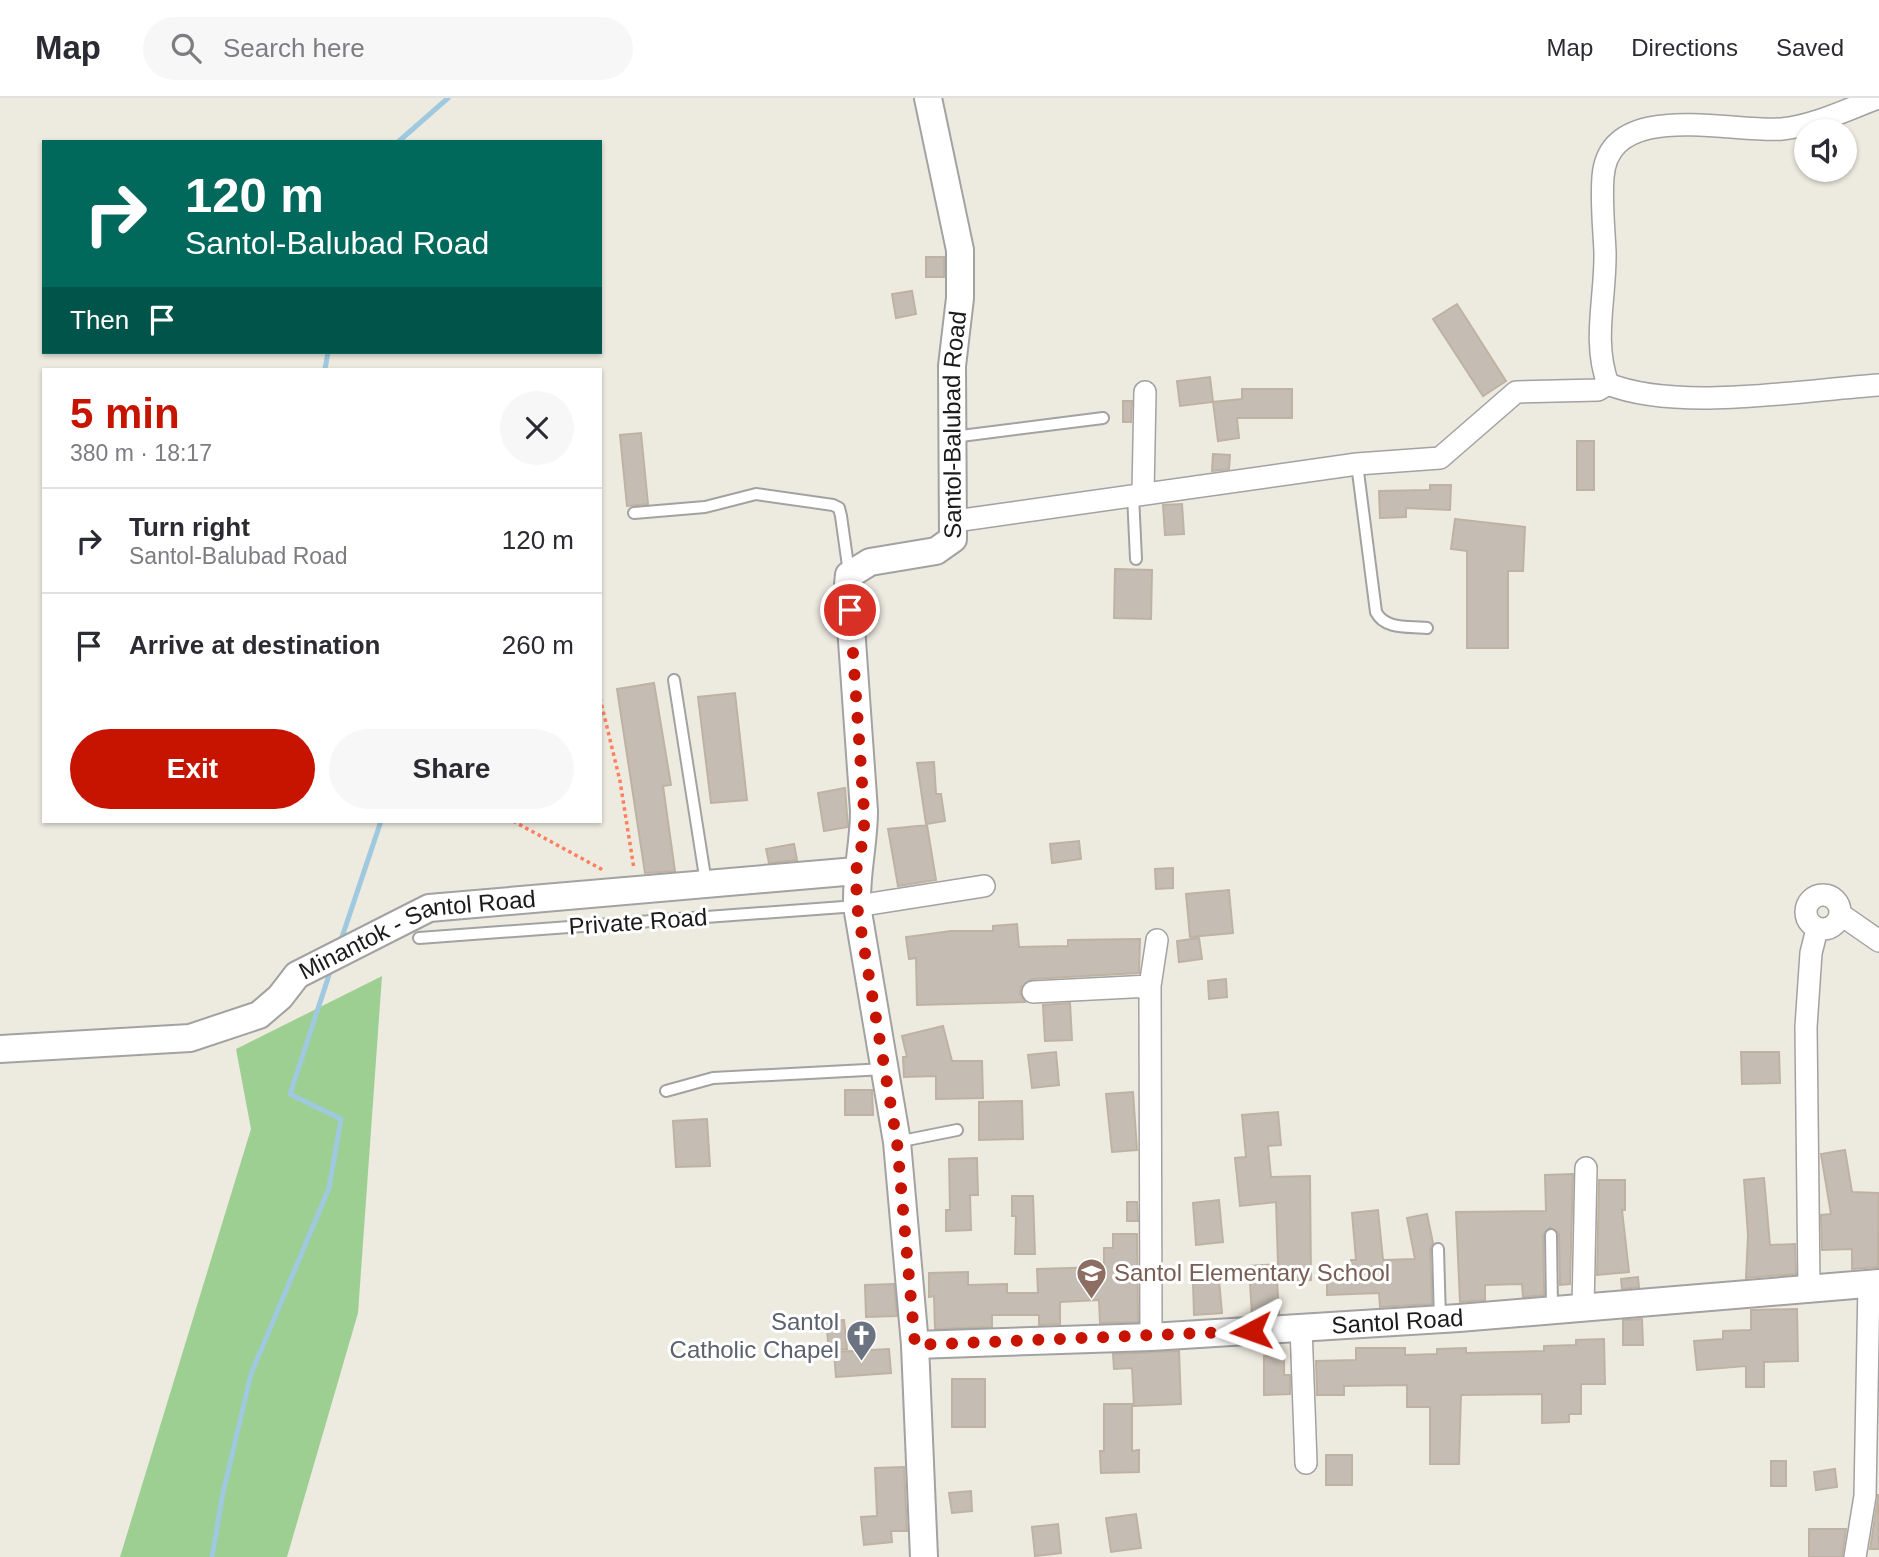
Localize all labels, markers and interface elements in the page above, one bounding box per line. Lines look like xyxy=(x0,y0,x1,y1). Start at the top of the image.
search box xyxy=(143,17,633,80)
text: Map xyxy=(35,29,101,66)
icon: search xyxy=(167,29,205,67)
text: Search here xyxy=(223,33,365,63)
text: Map xyxy=(1547,34,1593,61)
text: Directions xyxy=(1631,34,1738,61)
text: Saved xyxy=(1776,34,1844,61)
map controls xyxy=(1794,119,1857,182)
button: sound xyxy=(1794,119,1857,182)
icon: right xyxy=(70,168,161,259)
text: 120 m xyxy=(185,168,324,222)
text: Santol-Balubad Road xyxy=(185,225,489,261)
icon: arrive xyxy=(143,301,181,339)
text: Then xyxy=(70,305,129,335)
street label: Santol-Balubad Road xyxy=(938,309,971,539)
text: 5 min xyxy=(70,390,180,437)
button: close xyxy=(500,391,574,465)
text: 380 m · 18:17 xyxy=(70,440,212,466)
text: Turn right xyxy=(129,512,250,542)
icon: right xyxy=(70,522,108,560)
text: 120 m xyxy=(502,525,574,555)
text: Santol-Balubad Road xyxy=(129,543,348,569)
pin xyxy=(820,580,880,640)
icon: arrive xyxy=(831,591,869,629)
icon: arrive xyxy=(70,627,108,665)
text: Arrive at destination xyxy=(129,630,380,660)
text: 260 m xyxy=(502,630,574,660)
button: Exit xyxy=(70,729,315,809)
button: Share xyxy=(329,729,574,809)
street label: Minantok - Santol Road xyxy=(294,885,537,985)
street label: Private Road xyxy=(568,903,708,940)
school or university icon: Santol Elementary School xyxy=(1074,1256,1108,1300)
place label: Santol Elementary School xyxy=(1114,1259,1390,1286)
position arrow xyxy=(1214,1294,1288,1368)
street label: Santol Road xyxy=(1331,1304,1464,1339)
place label: Santol Catholic Chapel xyxy=(670,1308,839,1363)
church icon: Santol Catholic Chapel xyxy=(845,1319,879,1363)

